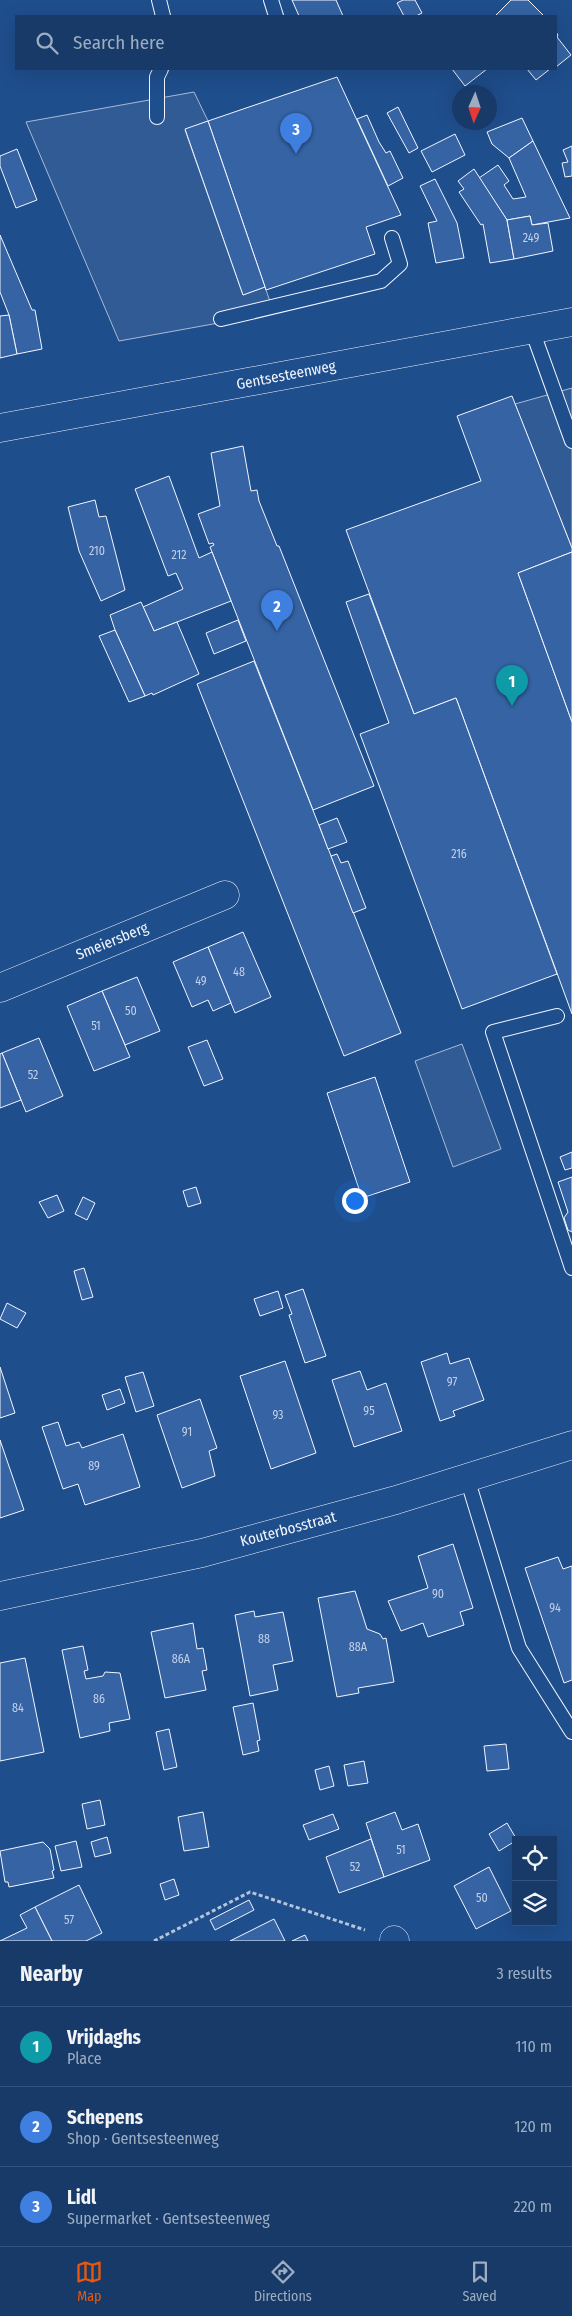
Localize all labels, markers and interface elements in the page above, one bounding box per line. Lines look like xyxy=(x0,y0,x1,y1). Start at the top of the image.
search box xyxy=(15,15,557,70)
icon: search xyxy=(33,29,61,57)
text: Search here xyxy=(73,31,165,54)
north arrow xyxy=(452,85,497,130)
pin: 3 xyxy=(280,113,312,154)
house number: 249 xyxy=(523,231,539,245)
street label: Gentsesteenweg xyxy=(235,357,337,393)
house number: 210 xyxy=(89,544,105,558)
house number: 212 xyxy=(171,548,187,562)
pin: 2 xyxy=(261,590,293,631)
pin: 1 xyxy=(496,665,528,706)
house number: 216 xyxy=(451,847,467,861)
street label: Smeiersberg xyxy=(73,918,151,964)
house number: 48 xyxy=(233,965,245,979)
house number: 49 xyxy=(195,974,207,988)
house number: 50 xyxy=(125,1004,137,1018)
house number: 51 xyxy=(91,1019,101,1033)
house number: 52 xyxy=(28,1068,38,1082)
your location xyxy=(342,1188,368,1214)
house number: 97 xyxy=(447,1375,457,1389)
house number: 95 xyxy=(363,1404,375,1418)
house number: 93 xyxy=(272,1408,284,1422)
house number: 91 xyxy=(182,1425,192,1439)
house number: 89 xyxy=(88,1459,100,1473)
street label: Kouterbosstraat xyxy=(238,1508,338,1550)
house number: 90 xyxy=(432,1587,444,1601)
house number: 94 xyxy=(549,1601,561,1615)
house number: 88 xyxy=(258,1632,270,1646)
house number: 88A xyxy=(349,1640,368,1654)
house number: 86A xyxy=(172,1652,191,1666)
house number: 86 xyxy=(93,1692,105,1706)
house number: 84 xyxy=(12,1701,24,1715)
map controls xyxy=(512,1836,557,1926)
button: locate xyxy=(512,1836,557,1881)
house number: 51 xyxy=(396,1843,406,1857)
house number: 52 xyxy=(350,1860,360,1874)
button: layers xyxy=(512,1881,557,1926)
house number: 50 xyxy=(476,1891,488,1905)
house number: 57 xyxy=(64,1913,74,1927)
text: Nearby xyxy=(20,1961,82,1987)
text: 3 results xyxy=(496,1964,552,1983)
text: Vrijdaghs xyxy=(67,2026,141,2049)
text: 1 xyxy=(33,2037,39,2056)
text: 110 m xyxy=(515,2037,552,2056)
text: Place xyxy=(67,2049,102,2068)
text: Schepens xyxy=(67,2106,143,2129)
text: 2 xyxy=(32,2117,40,2136)
text: 120 m xyxy=(514,2117,552,2136)
text: Shop · Gentsesteenweg xyxy=(67,2129,219,2148)
text: Lidl xyxy=(67,2186,96,2209)
text: 3 xyxy=(32,2197,40,2216)
text: 220 m xyxy=(513,2197,552,2216)
text: Supermarket · Gentsesteenweg xyxy=(67,2209,270,2228)
tab: Map xyxy=(75,2258,103,2305)
tab: Directions xyxy=(254,2258,312,2305)
tab: Saved xyxy=(462,2258,497,2305)

